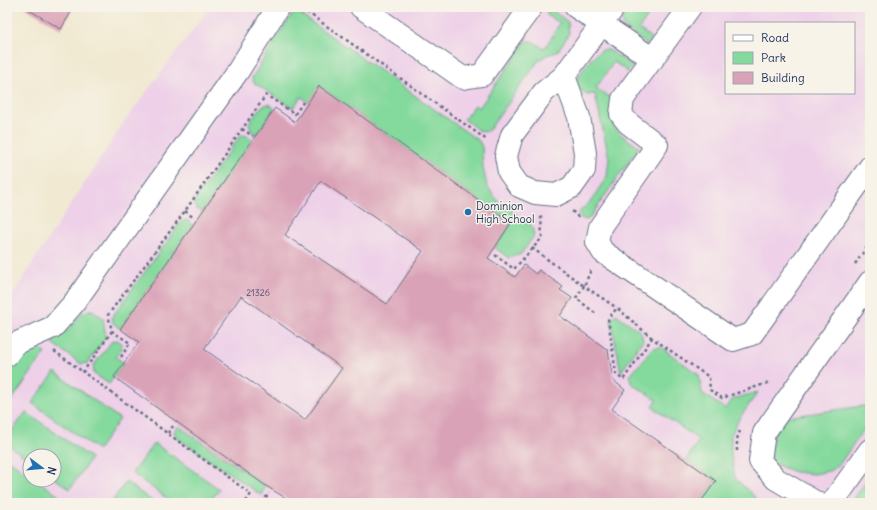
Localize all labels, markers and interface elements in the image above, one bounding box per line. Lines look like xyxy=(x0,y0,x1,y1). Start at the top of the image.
legend xyxy=(725,22,855,94)
text: Road xyxy=(761,30,789,45)
text: Park xyxy=(761,50,786,65)
text: Building xyxy=(761,70,805,85)
place label: Dominion High School xyxy=(476,199,534,226)
marker: Dominion High School xyxy=(463,207,473,217)
house number: 21326 xyxy=(246,287,270,298)
north arrow xyxy=(22,448,62,488)
text: N xyxy=(44,465,59,476)

